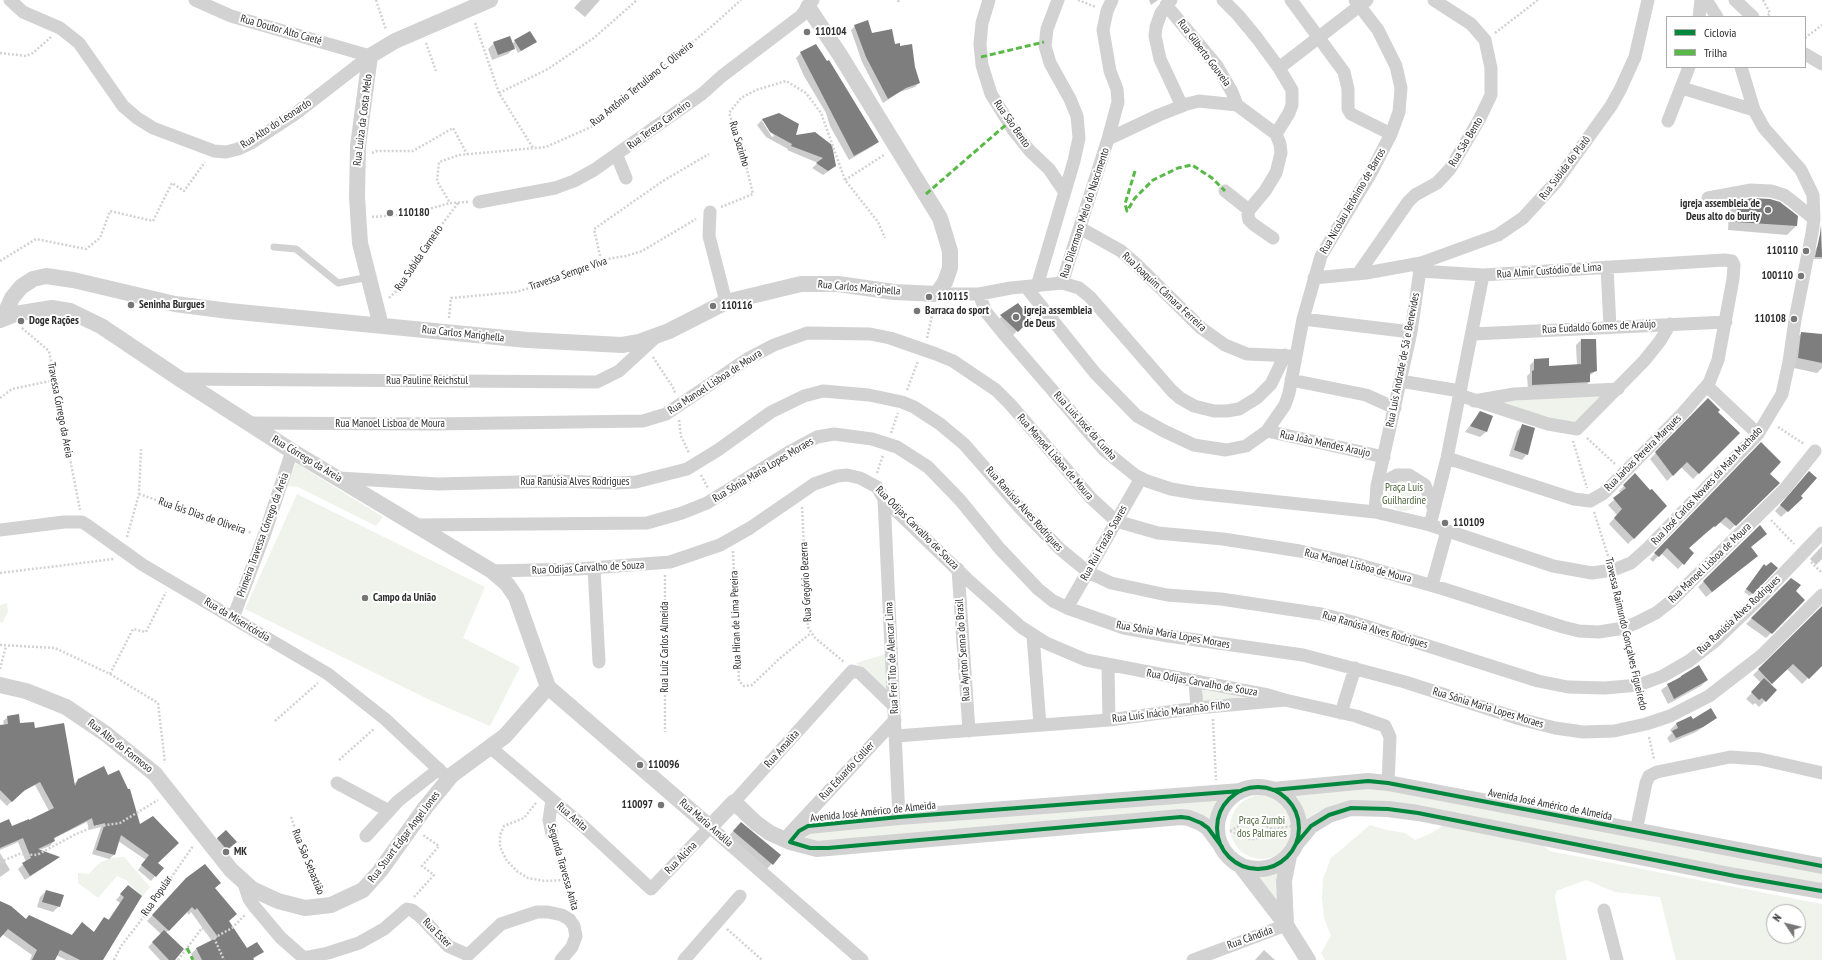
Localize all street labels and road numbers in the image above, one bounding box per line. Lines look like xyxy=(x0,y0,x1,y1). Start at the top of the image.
street label: Rua Doutor Alto Caeté xyxy=(239,12,323,48)
street label: Rua Gilberto Gouveia xyxy=(1175,17,1233,89)
street label: Rua Antônio Tertuliano C. Oliveira xyxy=(588,38,696,130)
street label: Rua Luiza da Costa Melo xyxy=(351,73,375,167)
street label: Rua Alto do Leonardo xyxy=(238,96,314,152)
street label: Rua Tereza Carneiro xyxy=(625,98,693,152)
street label: Rua São Bento xyxy=(991,98,1033,150)
street label: Rua São Bento xyxy=(1446,115,1486,169)
street label: Rua Sozinho xyxy=(726,120,752,168)
street label: Rua Subida do Platô xyxy=(1537,134,1593,202)
street label: Rua Dilermano Melo do Nascimento xyxy=(1058,146,1112,280)
street label: Rua Nicolau Jerônimo de Barros xyxy=(1317,146,1389,256)
street label: Rua Subida Carneiro xyxy=(392,222,446,294)
street label: Rua Joaquim Câmara Ferreira xyxy=(1119,250,1209,334)
street label: Travessa Sempre Viva xyxy=(527,254,609,294)
street label: Rua Almir Custódio de Lima xyxy=(1496,261,1602,281)
street label: Rua Carlos Marighella xyxy=(817,278,901,298)
street label: Rua Luís Andrade de Sá e Benevides xyxy=(1383,292,1423,428)
street label: Rua Eudaldo Gomes de Araújo xyxy=(1542,317,1656,337)
street label: Rua Carlos Marighella xyxy=(421,323,505,345)
street label: Rua Manoel Lisboa de Moura xyxy=(665,347,765,417)
street label: Travessa Córrego da Areia xyxy=(44,361,76,459)
street label: Rua Pauline Reichstul xyxy=(386,374,468,388)
street label: Rua Luís José da Cunha xyxy=(1051,389,1119,463)
street label: Rua Manoel Lisboa de Moura xyxy=(1014,411,1096,503)
street label: Rua Jarbas Pereira Marques xyxy=(1602,412,1684,494)
street label: Rua Manoel Lisboa de Moura xyxy=(335,417,445,431)
street label: Rua José Carlos Novaes da Mata Machado xyxy=(1649,424,1765,548)
street label: Rua João Mendes Araujo xyxy=(1279,428,1371,460)
street label: Rua Córrego da Areia xyxy=(269,433,345,485)
street label: Rua Sônia Maria Lopes Moraes xyxy=(710,435,816,505)
street label: Rua Ranúsia Alves Rodrigues xyxy=(983,464,1065,554)
street label: Primeira Travessa Córrego da Areia xyxy=(234,471,292,599)
street label: Rua Ranúsia Alves Rodrigues xyxy=(520,475,630,489)
street label: Rua Odijas Carvalho de Souza xyxy=(873,484,961,572)
street label: Rua Ísis Dias de Oliveira xyxy=(157,495,247,537)
street label: Rua Rui Frazão Soares xyxy=(1078,503,1130,583)
street label: Rua Manoel Lisboa de Moura xyxy=(1666,520,1754,606)
street label: Rua Gregório Bezerra xyxy=(797,542,815,622)
street label: Rua Manoel Lisboa de Moura xyxy=(1303,546,1413,586)
street label: Travessa Raimundo Gonçalves Figueiredo xyxy=(1602,556,1650,712)
street label: Rua Odijas Carvalho de Souza xyxy=(531,558,645,578)
street label: Rua Hiran de Lima Pereira xyxy=(728,570,744,670)
street label: Rua Ranúsia Alves Rodrigues xyxy=(1695,573,1783,657)
street label: Rua da Misericórdia xyxy=(202,595,272,645)
street label: Rua Ayrton Senna do Brasil xyxy=(953,598,973,702)
street label: Rua Luíz Carlos Almeida xyxy=(658,601,672,693)
street label: Rua Frei Tito de Alencar Lima xyxy=(882,602,902,714)
street label: Rua Ranúsia Alves Rodrigues xyxy=(1321,609,1429,651)
street label: Rua Sônia Maria Lopes Moraes xyxy=(1115,618,1231,652)
street label: Rua Odijas Carvalho de Souza xyxy=(1145,667,1259,699)
street label: Rua Sônia Maria Lopes Moraes xyxy=(1431,685,1545,731)
street label: Rua Luís Inácio Maranhão Filho xyxy=(1111,698,1231,726)
street label: Rua Alto do Formoso xyxy=(85,716,155,776)
street label: Rua Amalita xyxy=(762,728,802,770)
street label: Rua Eduardo Collier xyxy=(817,739,877,803)
street label: Avenida José Américo de Almeida xyxy=(1487,786,1613,824)
street label: Rua Stuart Edgar Angel Jones xyxy=(365,789,443,885)
street label: Rua Maria Amália xyxy=(677,796,735,850)
street label: Avenida José Américo de Almeida xyxy=(810,799,936,825)
street label: Rua Anita xyxy=(554,800,590,834)
street label: Segunda Travessa Anita xyxy=(544,822,582,912)
street label: Rua São Sebastião xyxy=(289,827,327,897)
street label: Rua Alcina xyxy=(662,839,700,877)
street label: Rua Popular xyxy=(139,873,175,919)
street label: Rua Ester xyxy=(420,916,454,950)
street label: Rua Cândida xyxy=(1225,924,1275,952)

